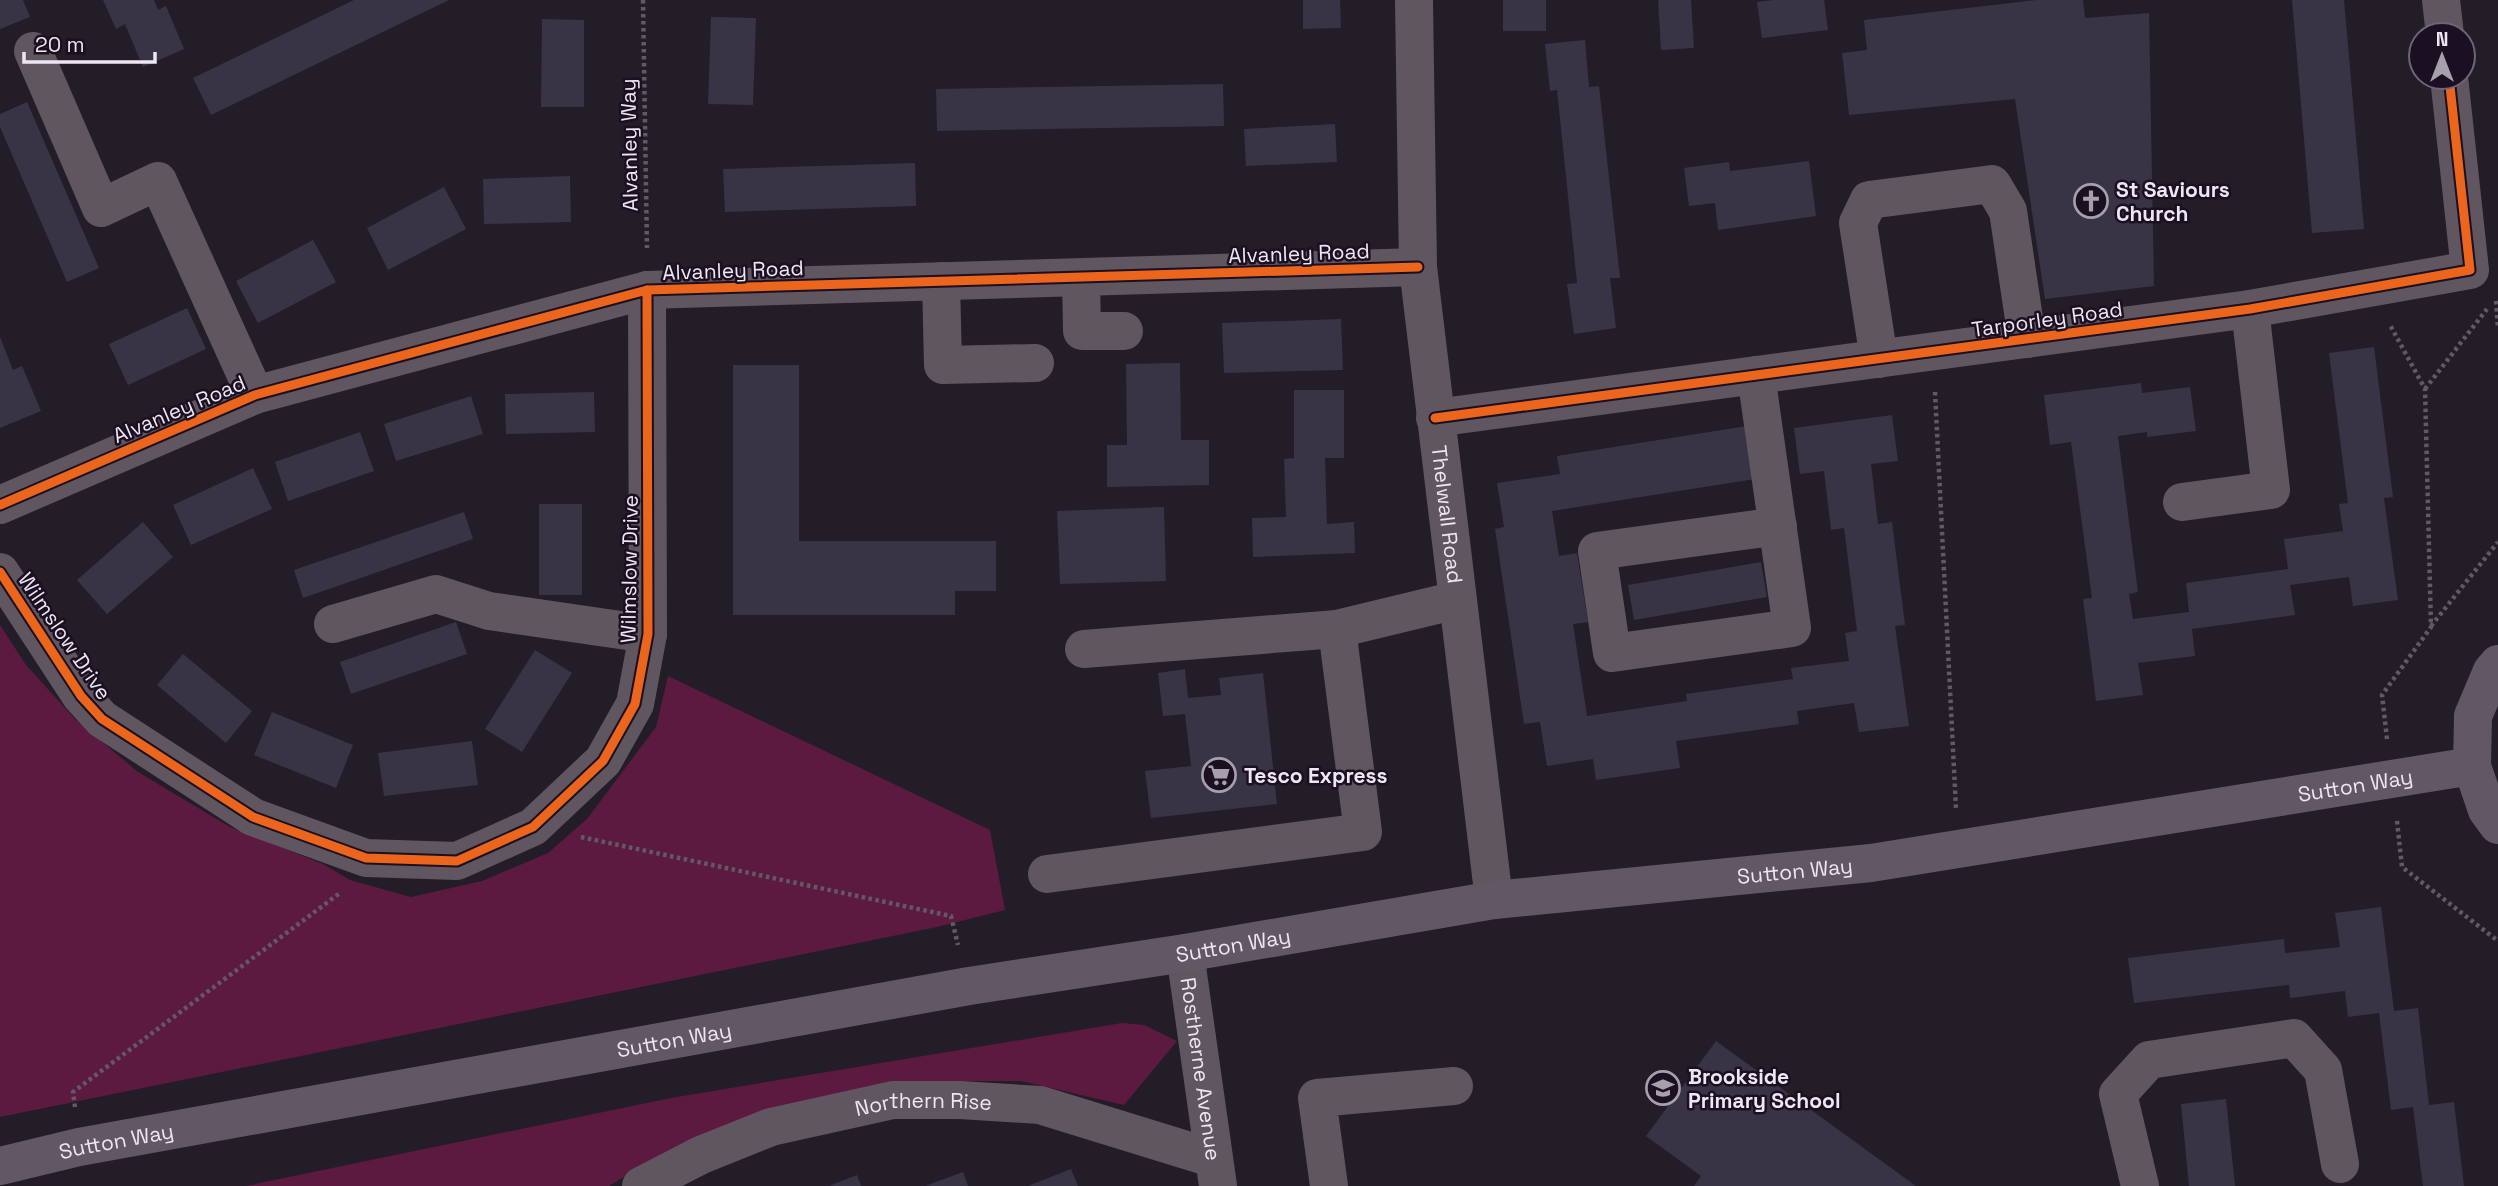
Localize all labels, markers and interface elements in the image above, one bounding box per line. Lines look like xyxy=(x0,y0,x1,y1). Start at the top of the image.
scale bar xyxy=(24,21,156,65)
north arrow xyxy=(2407,21,2477,91)
text: N xyxy=(2436,27,2448,52)
text: 20 m xyxy=(35,31,85,58)
street label: Alvanley Way xyxy=(614,78,644,212)
place label: St Saviours Church xyxy=(2116,176,2230,227)
church icon: St Saviours Church xyxy=(2072,182,2110,220)
street label: Alvanley Road xyxy=(1228,237,1370,269)
street label: Alvanley Road xyxy=(662,254,804,286)
street label: Tarporley Road xyxy=(1970,295,2124,343)
street label: Alvanley Road xyxy=(109,369,249,449)
street label: Thelwall Road xyxy=(1426,444,1469,585)
street label: Wilmslow Drive xyxy=(614,495,644,643)
street label: Wilmslow Drive xyxy=(12,567,118,705)
supermarket icon: Tesco Express xyxy=(1200,756,1238,794)
place label: Tesco Express xyxy=(1244,762,1388,789)
street label: Sutton Way xyxy=(2296,762,2415,807)
street label: Sutton Way xyxy=(1736,851,1854,890)
street label: Sutton Way xyxy=(1174,922,1293,968)
street label: Rostherne Avenue xyxy=(1175,976,1228,1162)
street label: Sutton Way xyxy=(615,1016,734,1063)
place label: Brookside Primary School xyxy=(1688,1063,1841,1114)
school or university icon: Brookside Primary School xyxy=(1644,1069,1682,1107)
street label: Northern Rise xyxy=(852,1087,993,1122)
street label: Sutton Way xyxy=(56,1117,176,1165)

